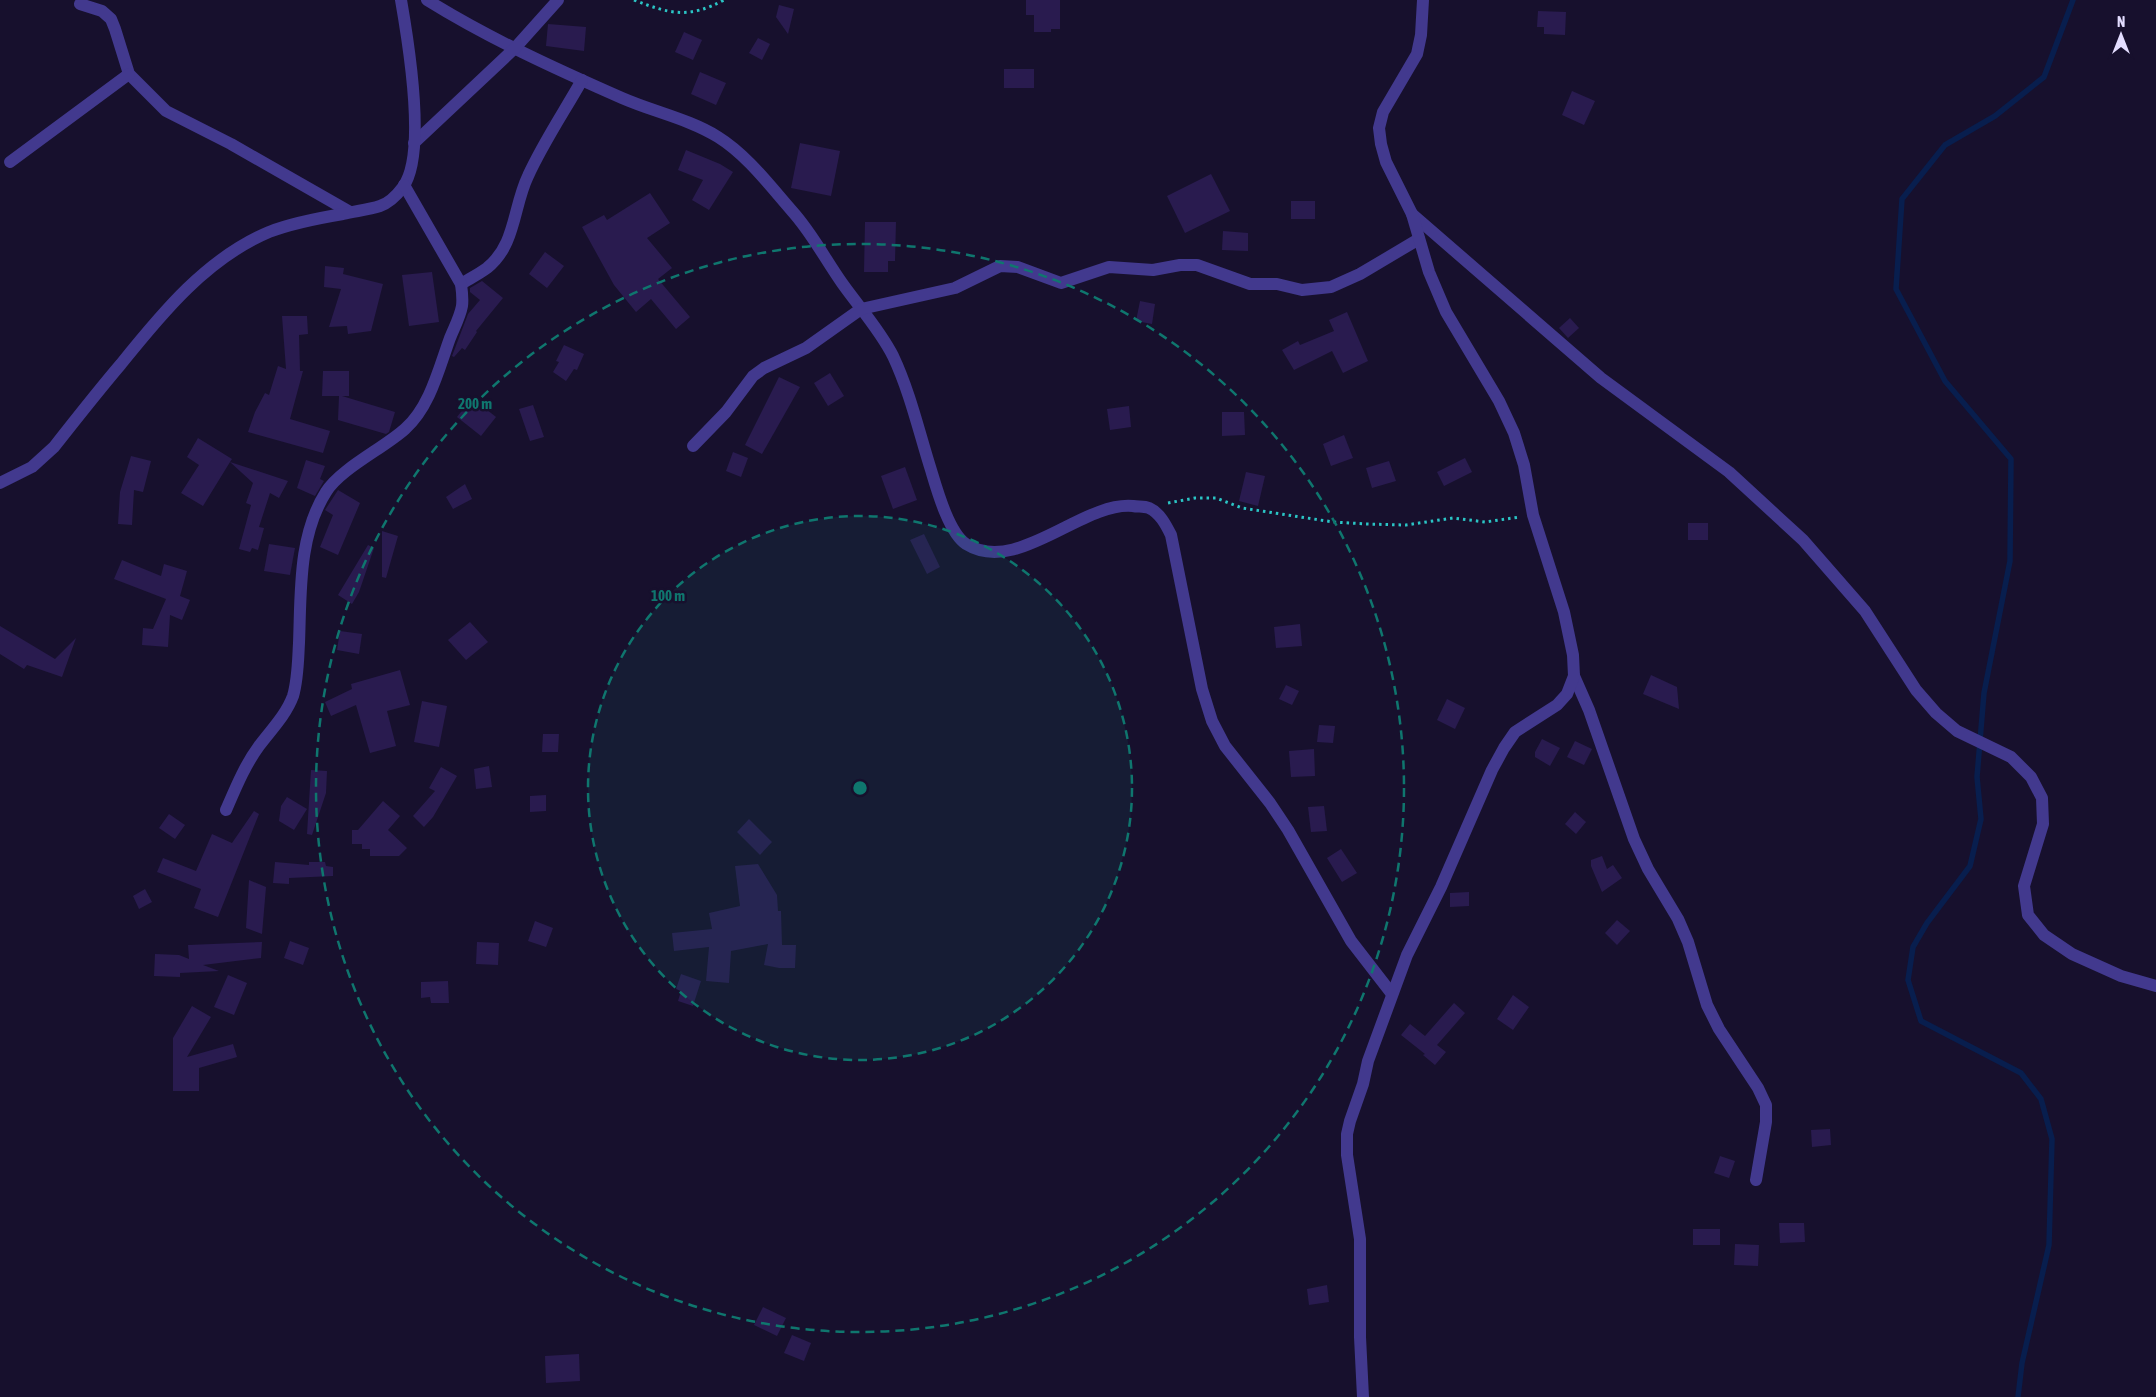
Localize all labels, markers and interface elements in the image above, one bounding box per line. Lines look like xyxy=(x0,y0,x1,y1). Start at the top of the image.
north arrow xyxy=(2096,10,2146,60)
text: N xyxy=(2117,14,2125,30)
text: 200 m xyxy=(458,395,492,412)
text: 100 m xyxy=(651,587,685,604)
centre of rings xyxy=(851,779,869,797)

